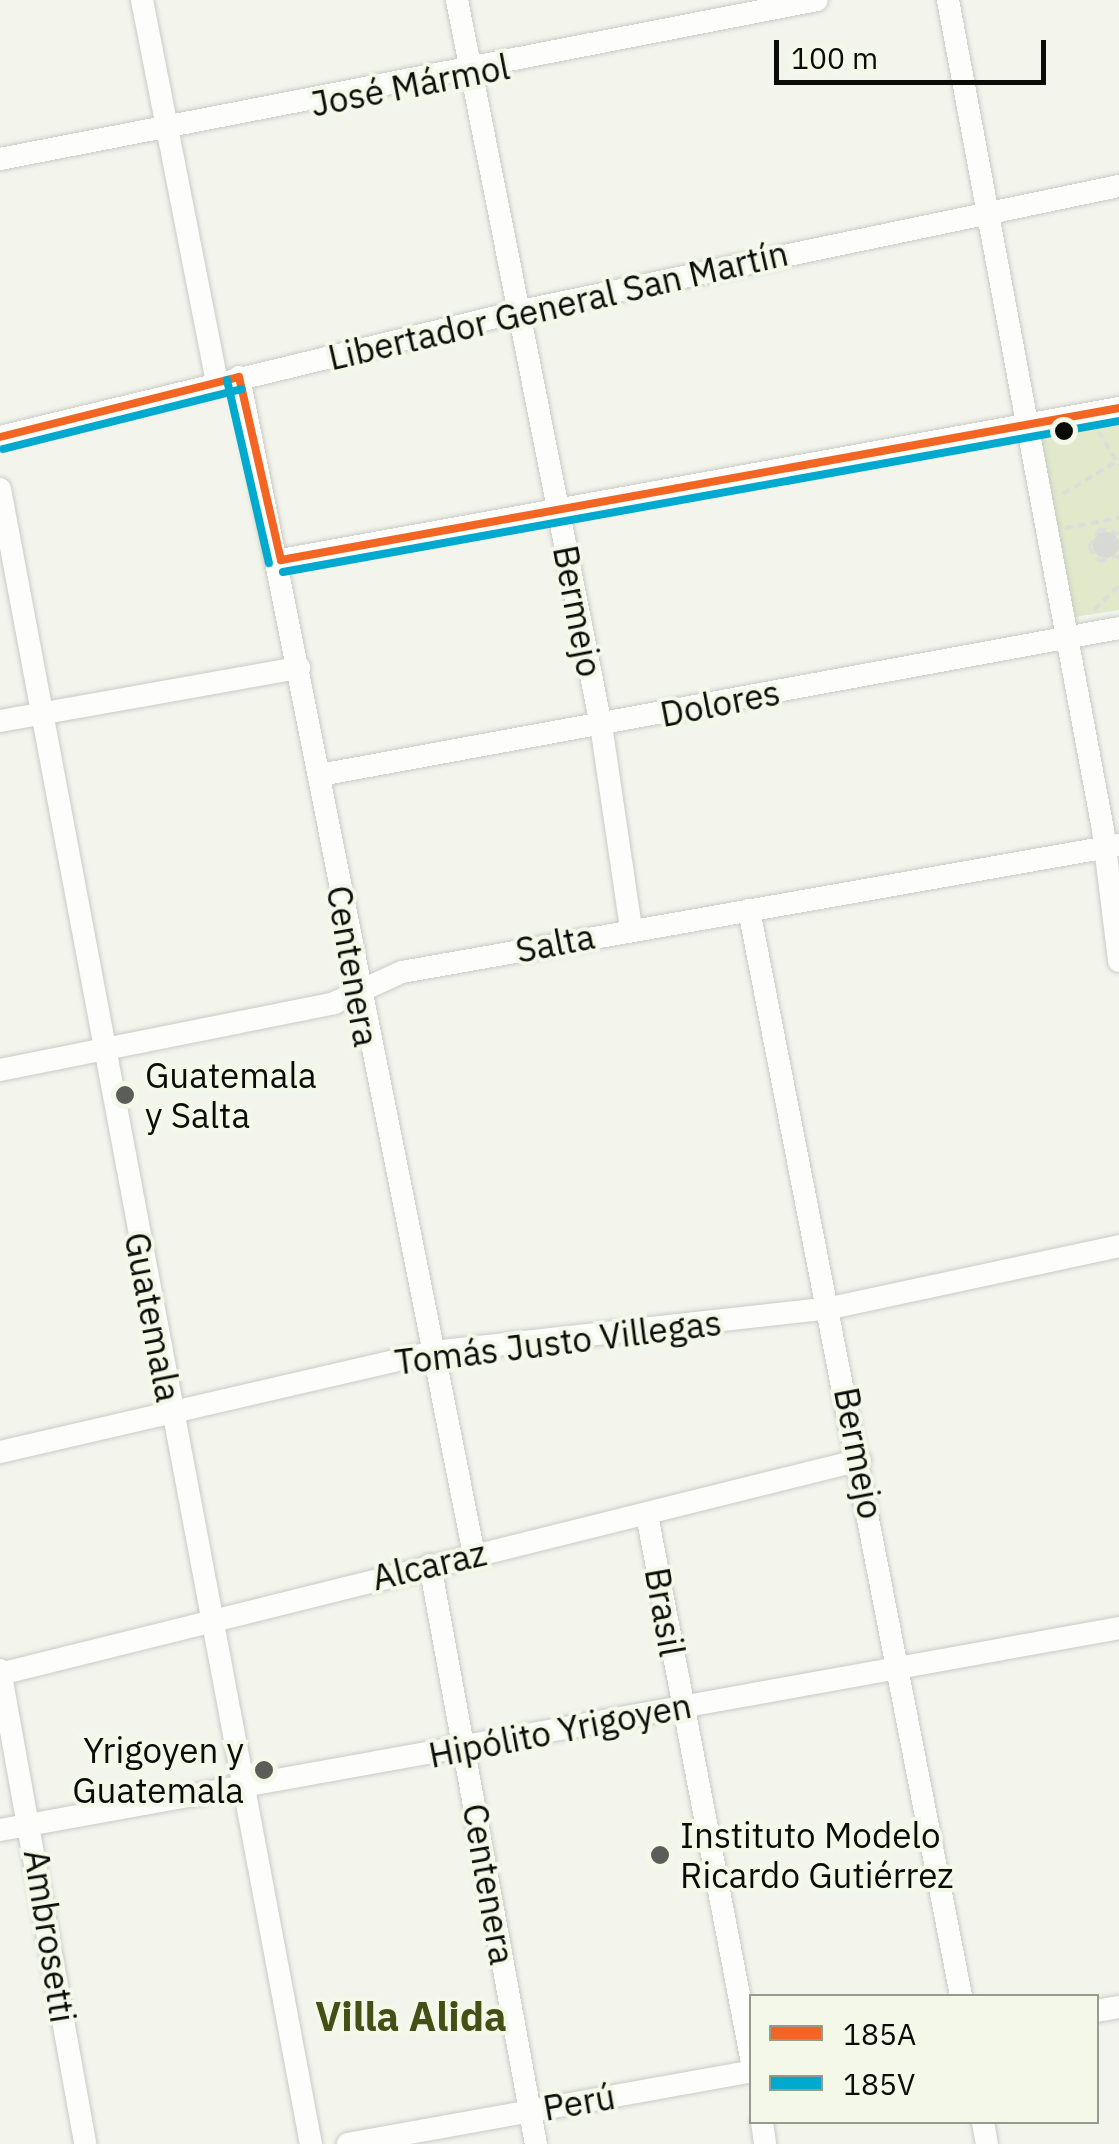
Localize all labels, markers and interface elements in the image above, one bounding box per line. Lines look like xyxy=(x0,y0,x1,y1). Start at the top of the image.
scale bar xyxy=(779,20,1052,82)
text: 100 m xyxy=(791,38,878,77)
street label: José Mármol xyxy=(307,45,513,125)
street label: Libertador General San Martín xyxy=(324,232,792,378)
unlabelled marker xyxy=(1054,421,1074,441)
street label: Bermejo xyxy=(545,542,611,680)
street label: Dolores xyxy=(657,671,783,735)
street label: Centenera xyxy=(318,882,388,1050)
street label: Salta xyxy=(512,915,598,971)
place label: Guatemala y Salta xyxy=(145,1054,317,1136)
marker: Guatemala y Salta xyxy=(114,1084,136,1106)
street label: Guatemala xyxy=(116,1229,190,1405)
street label: Tomás Justo Villegas xyxy=(392,1301,724,1383)
street label: Bermejo xyxy=(826,1384,892,1522)
street label: Alcaraz xyxy=(368,1532,490,1598)
street label: Brasil xyxy=(637,1564,693,1660)
street label: Hipólito Yrigoyen xyxy=(425,1684,695,1776)
place label: Yrigoyen y Guatemala xyxy=(72,1729,244,1811)
marker: Yrigoyen y Guatemala xyxy=(253,1759,275,1781)
street label: Centenera xyxy=(454,1800,524,1968)
place label: Instituto Modelo Ricardo Gutiérrez xyxy=(680,1814,953,1896)
marker: Instituto Modelo Ricardo Gutiérrez xyxy=(649,1844,671,1866)
street label: Ambrosetti xyxy=(16,1846,84,2026)
district label: Villa Alida xyxy=(315,1992,507,2040)
legend xyxy=(749,1994,1099,2124)
text: 185A xyxy=(843,2014,916,2053)
text: 185V xyxy=(843,2064,915,2103)
street label: Perú xyxy=(540,2075,618,2129)

